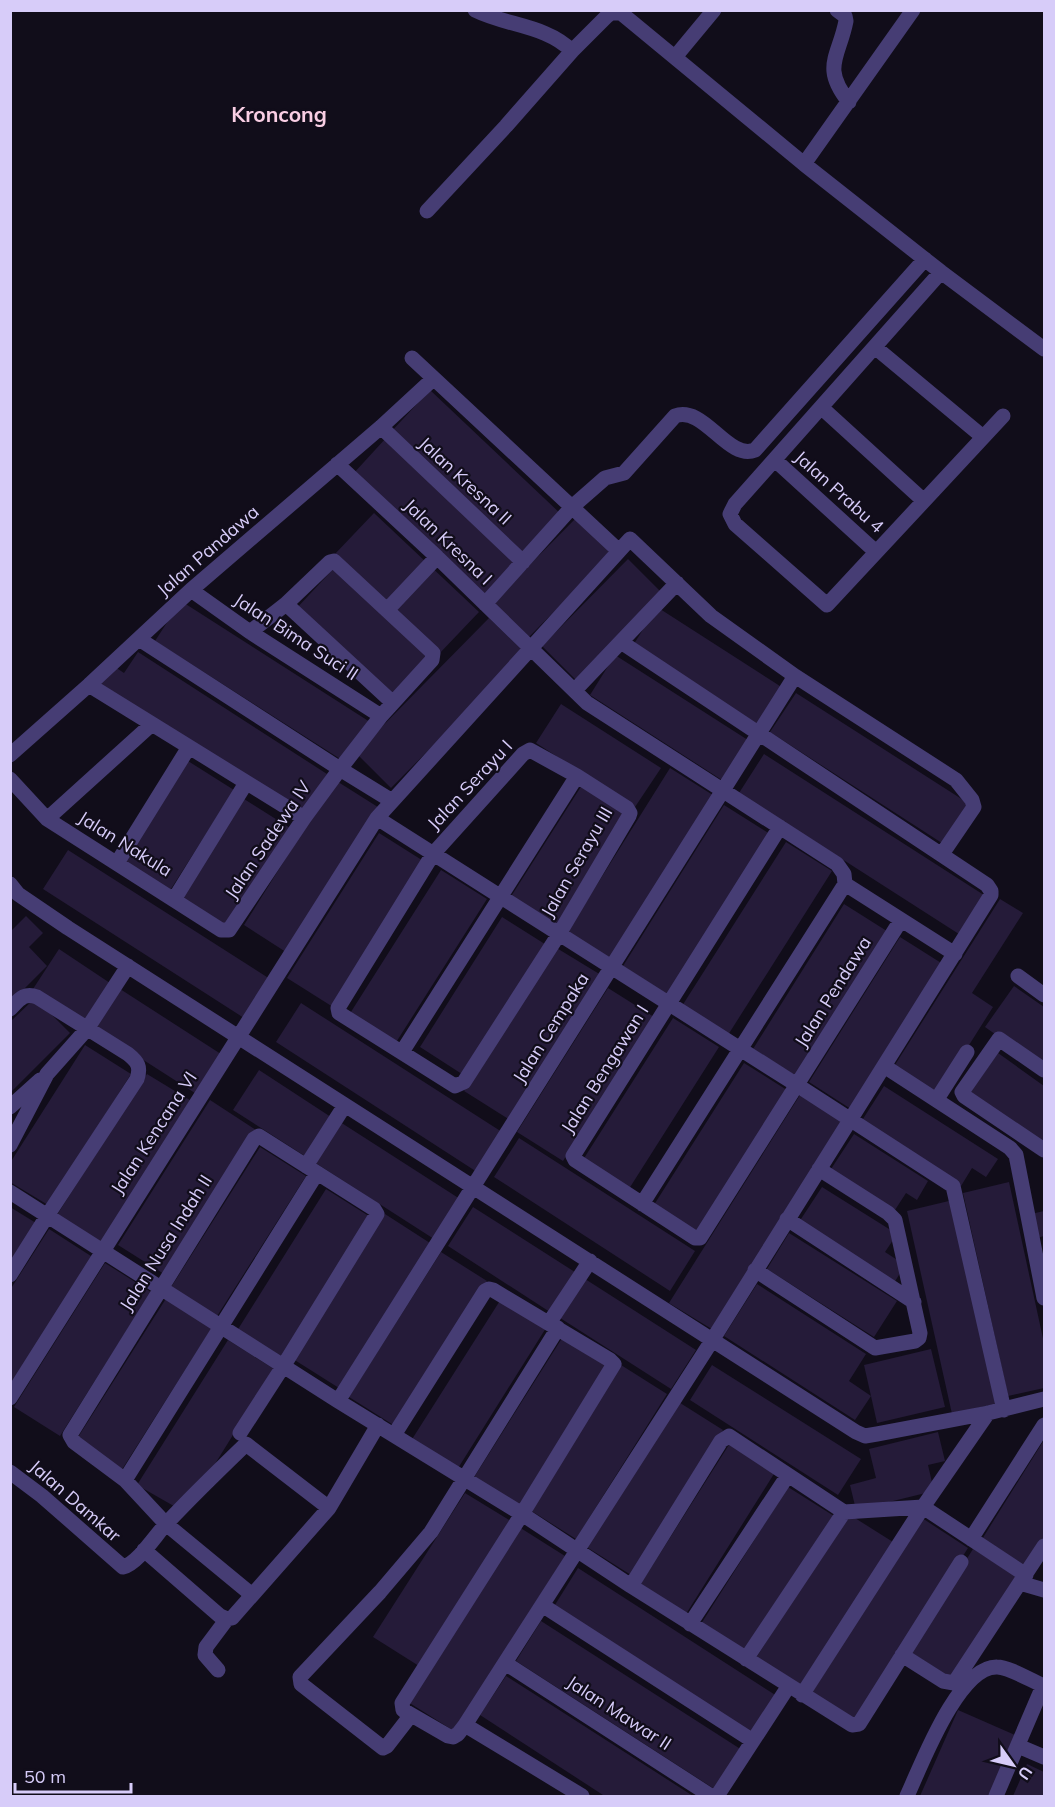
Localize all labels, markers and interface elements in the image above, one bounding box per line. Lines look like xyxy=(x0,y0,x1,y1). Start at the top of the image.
district label: Kroncong xyxy=(231,101,327,127)
street label: Jalan Kresna II xyxy=(414,432,517,530)
street label: Jalan Prabu 4 xyxy=(790,445,889,538)
street label: Jalan Kresna I xyxy=(399,494,497,590)
street label: Jalan Pandawa xyxy=(152,500,263,601)
street label: Jalan Bima Suci II xyxy=(230,588,363,685)
street label: Jalan Serayu I xyxy=(422,735,517,834)
street label: Jalan Sadewa IV xyxy=(220,776,316,903)
street label: Jalan Serayu III xyxy=(536,802,617,921)
street label: Jalan Nakula xyxy=(74,806,176,881)
street label: Jalan Pendawa xyxy=(789,932,876,1051)
street label: Jalan Cempaka xyxy=(507,968,594,1087)
street label: Jalan Bengawan I xyxy=(556,1000,653,1137)
street label: Jalan Kencana VI xyxy=(105,1067,202,1198)
street label: Jalan Nusa Indah II xyxy=(114,1170,217,1315)
street label: Jalan Damkar xyxy=(25,1455,126,1547)
street label: Jalan Mawar II xyxy=(563,1670,676,1755)
north arrow xyxy=(983,1735,1043,1795)
scale bar xyxy=(15,1756,130,1794)
text: U xyxy=(1014,1763,1037,1784)
text: 50 m xyxy=(24,1765,66,1788)

